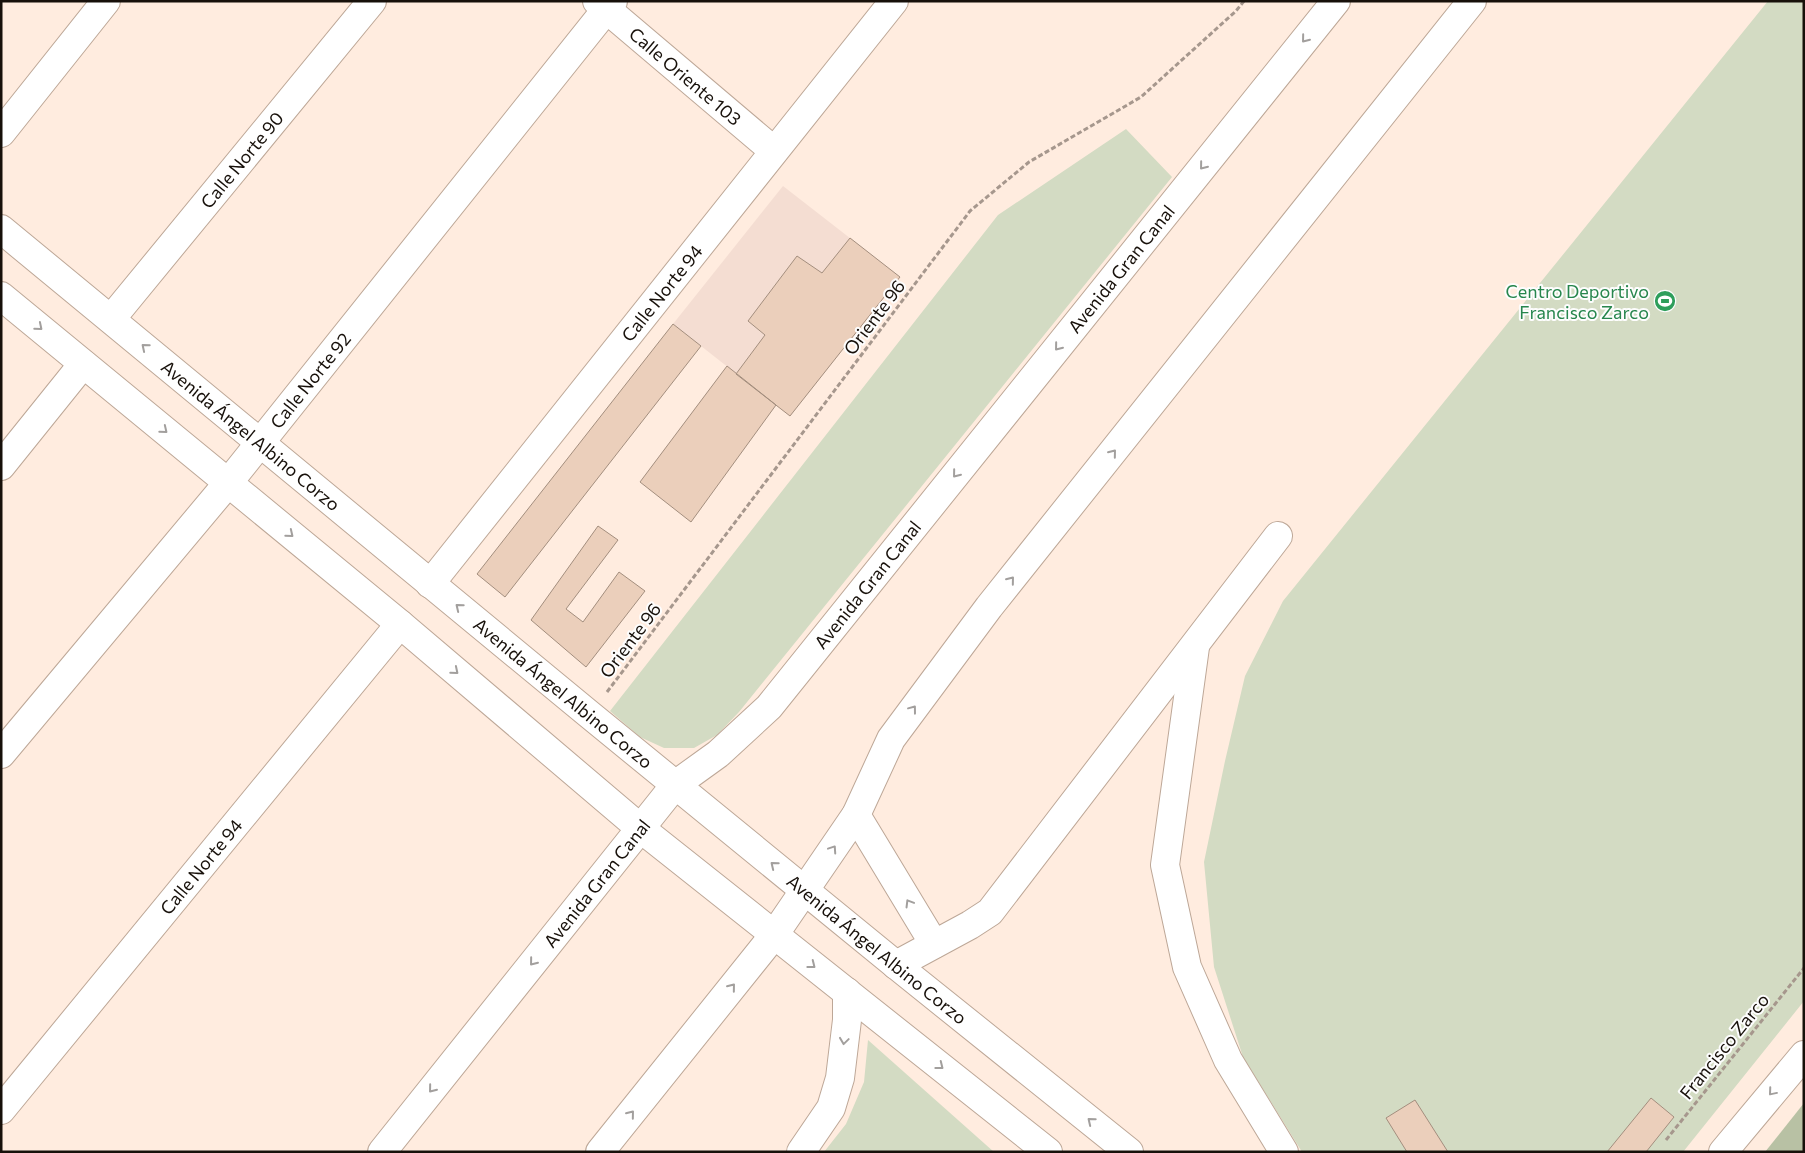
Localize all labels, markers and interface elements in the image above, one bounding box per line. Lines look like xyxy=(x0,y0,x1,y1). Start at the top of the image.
street label: Calle Oriente 103 xyxy=(625,22,746,130)
one-way arrow xyxy=(1303,33,1311,42)
street label: Calle Norte 90 xyxy=(196,107,288,212)
one-way arrow xyxy=(1201,160,1209,169)
street label: Avenida Gran Canal xyxy=(1063,200,1179,337)
street label: Calle Norte 94 xyxy=(617,240,707,346)
street label: Oriente 96 xyxy=(839,275,909,359)
place label: Centro Deportivo Francisco Zarco xyxy=(1505,280,1649,323)
sports icon: Centro Deportivo Francisco Zarco xyxy=(1653,289,1677,313)
one-way arrow xyxy=(33,321,42,330)
street label: Calle Norte 92 xyxy=(265,328,355,433)
one-way arrow xyxy=(1055,342,1064,351)
one-way arrow xyxy=(142,345,151,353)
street label: Avenida Ángel Albino Corzo xyxy=(157,355,345,515)
one-way arrow xyxy=(158,425,167,433)
one-way arrow xyxy=(1107,449,1116,458)
one-way arrow xyxy=(954,468,962,477)
street label: Avenida Gran Canal xyxy=(809,516,925,653)
one-way arrow xyxy=(284,528,293,537)
one-way arrow xyxy=(1006,577,1014,586)
street label: Oriente 96 xyxy=(595,598,665,682)
one-way arrow xyxy=(455,604,464,613)
street label: Avenida Ángel Albino Corzo xyxy=(469,613,657,773)
one-way arrow xyxy=(449,665,458,674)
one-way arrow xyxy=(907,705,916,715)
street label: Calle Norte 94 xyxy=(155,814,247,919)
street label: Avenida Gran Canal xyxy=(539,815,654,952)
one-way arrow xyxy=(826,846,836,855)
one-way arrow xyxy=(771,861,780,870)
street label: Avenida Ángel Albino Corzo xyxy=(783,870,971,1029)
one-way arrow xyxy=(905,899,915,908)
one-way arrow xyxy=(531,956,539,965)
one-way arrow xyxy=(806,959,816,968)
one-way arrow xyxy=(727,984,735,993)
street label: Francisco Zarco xyxy=(1675,989,1773,1103)
one-way arrow xyxy=(839,1037,849,1045)
one-way arrow xyxy=(934,1060,944,1069)
one-way arrow xyxy=(429,1083,437,1092)
one-way arrow xyxy=(1770,1086,1778,1095)
one-way arrow xyxy=(625,1111,633,1120)
one-way arrow xyxy=(1088,1119,1097,1127)

